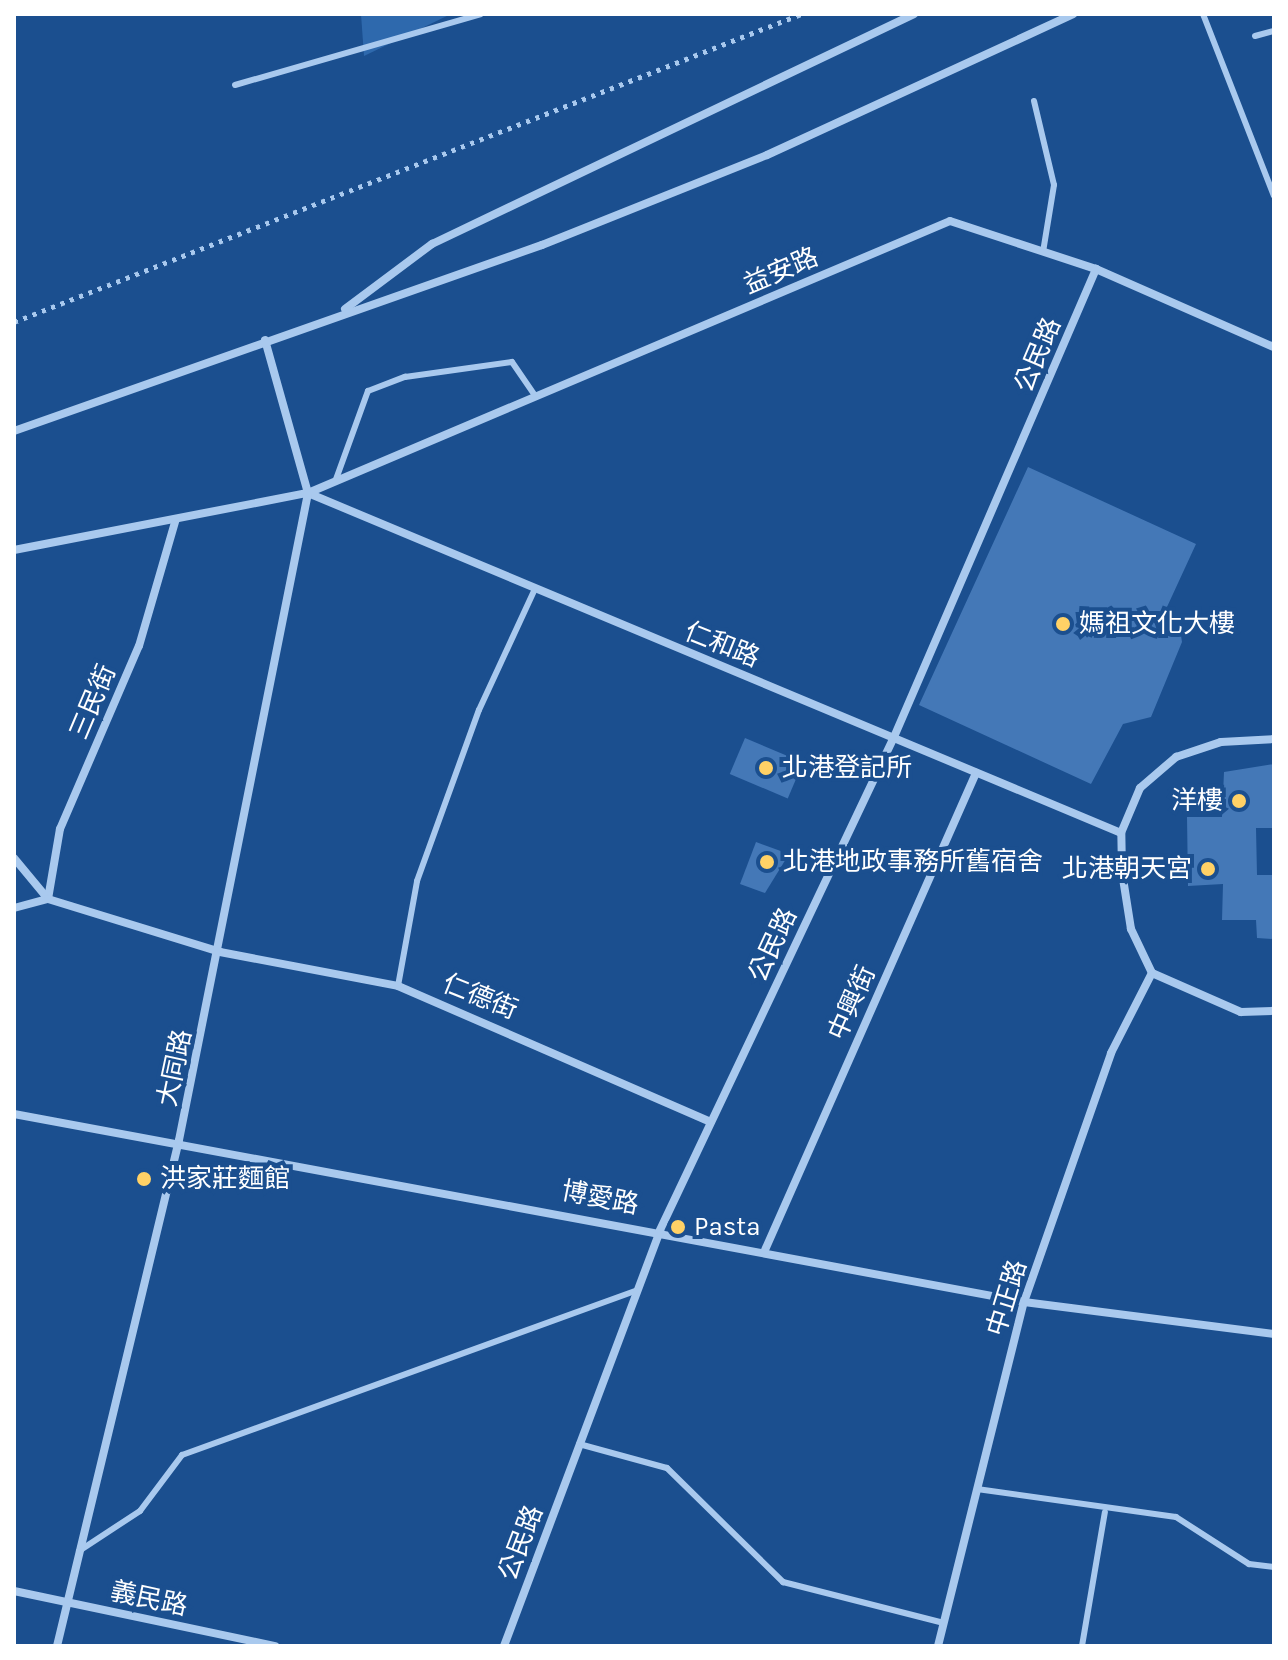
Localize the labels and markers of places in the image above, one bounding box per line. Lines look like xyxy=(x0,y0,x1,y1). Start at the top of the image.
place label: 媽祖文化大樓 xyxy=(1079,608,1235,640)
marker: 媽祖文化大樓 xyxy=(1054,615,1072,633)
place label: 北港登記所 xyxy=(782,752,912,784)
marker: 北港登記所 xyxy=(757,759,775,777)
place label: 洋樓 xyxy=(1171,785,1223,817)
marker: 洋樓 xyxy=(1230,792,1248,810)
place label: 北港地政事務所舊宿舍 xyxy=(783,846,1043,878)
marker: 北港地政事務所舊宿舍 xyxy=(758,853,776,871)
place label: 北港朝天宮 xyxy=(1062,853,1192,885)
marker: 北港朝天宮 xyxy=(1199,860,1217,878)
place label: 洪家莊麵館 xyxy=(160,1163,290,1195)
marker: 洪家莊麵館 xyxy=(135,1170,153,1188)
place label: Pasta xyxy=(694,1211,760,1243)
marker: Pasta xyxy=(669,1218,687,1236)

